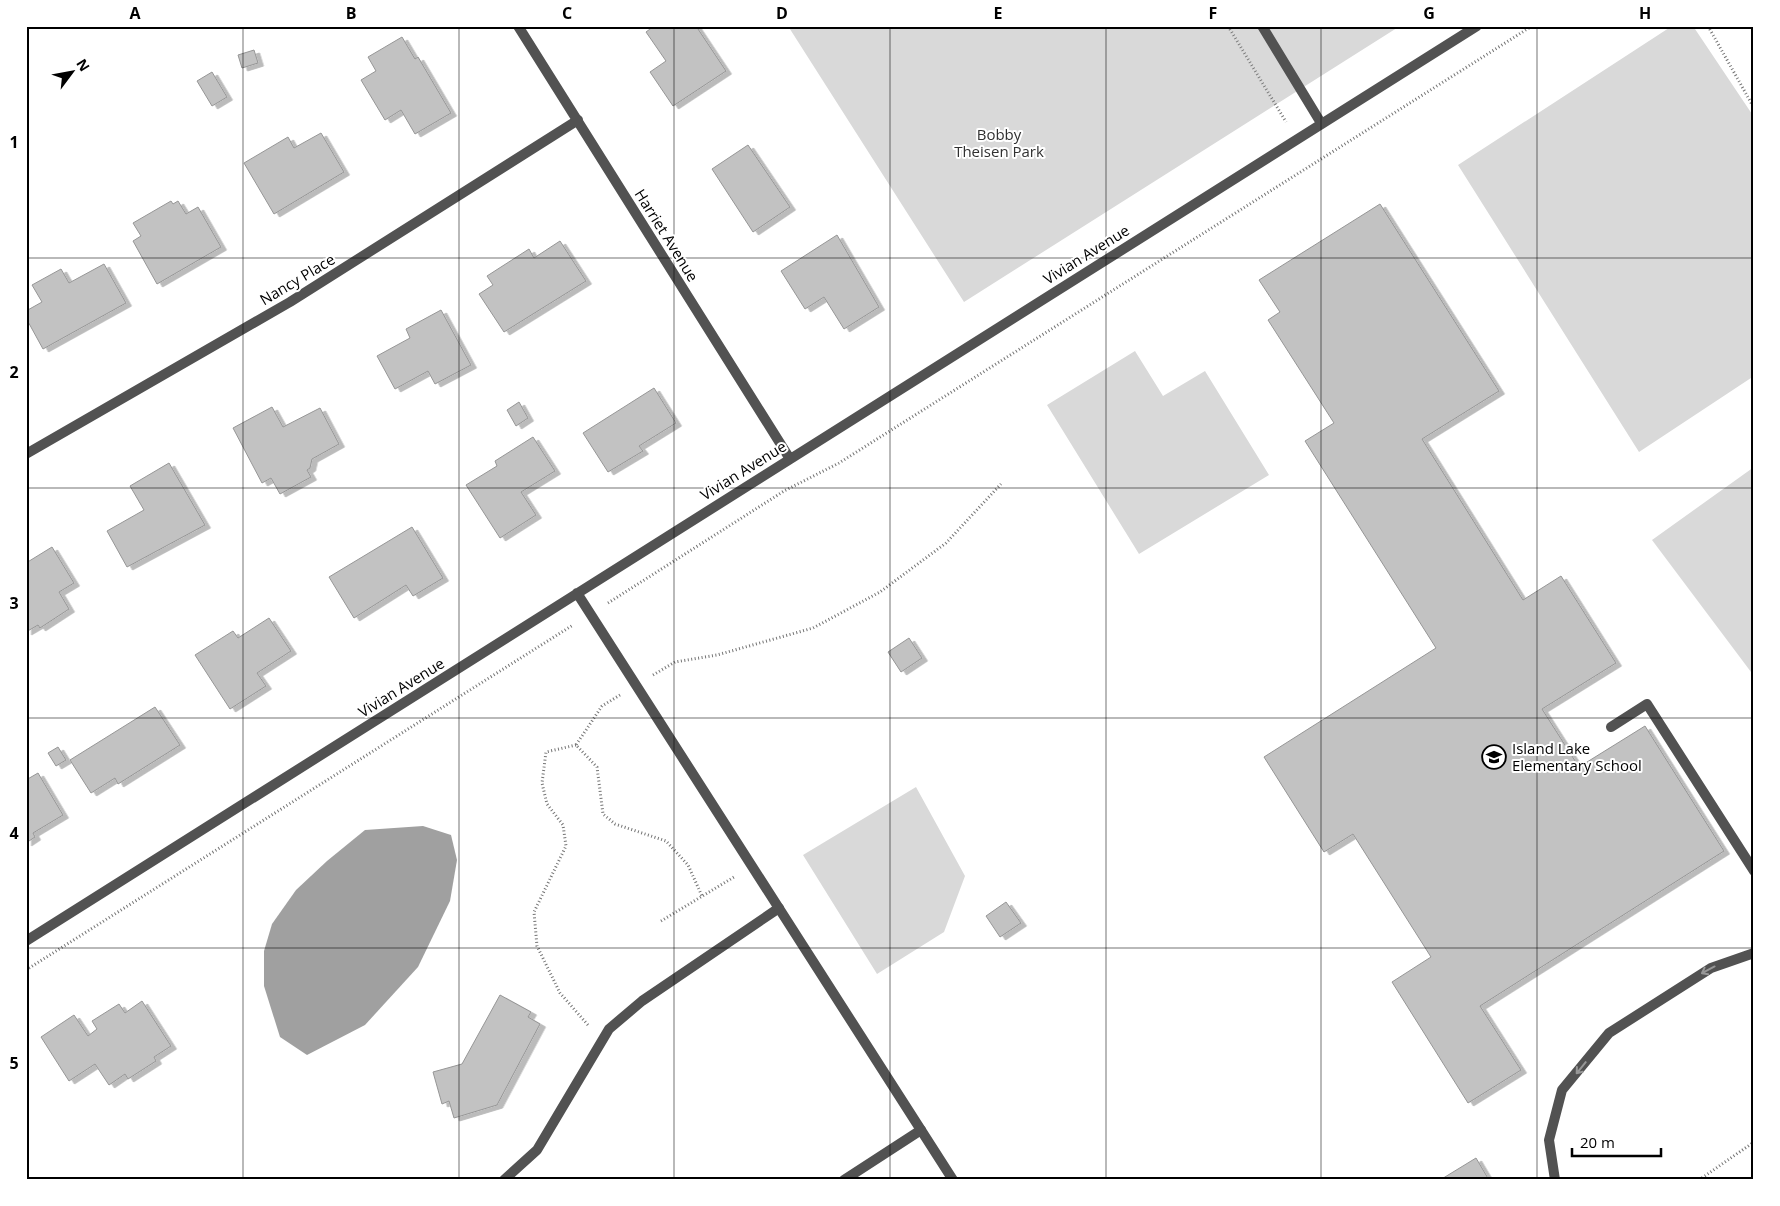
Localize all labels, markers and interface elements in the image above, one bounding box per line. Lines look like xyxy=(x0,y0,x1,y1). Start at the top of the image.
text: A xyxy=(129,2,141,24)
text: B xyxy=(346,2,356,24)
text: C xyxy=(562,2,572,24)
text: D xyxy=(776,2,788,24)
text: E xyxy=(994,2,1003,24)
text: F xyxy=(1209,2,1217,24)
text: G xyxy=(1423,2,1435,24)
text: H xyxy=(1639,2,1651,24)
north arrow xyxy=(48,48,98,98)
text: N xyxy=(72,55,95,75)
park label: Bobby Theisen Park xyxy=(954,124,1044,161)
text: 1 xyxy=(9,131,19,153)
street label: Harriet Avenue xyxy=(631,185,703,285)
street label: Vivian Avenue xyxy=(1039,220,1133,288)
street label: Nancy Place xyxy=(256,249,338,309)
text: 2 xyxy=(9,361,19,383)
street label: Vivian Avenue xyxy=(696,436,790,504)
text: 3 xyxy=(9,592,19,614)
street label: Vivian Avenue xyxy=(354,653,448,721)
place label: Island Lake Elementary School xyxy=(1512,738,1642,775)
school or university icon: Island Lake Elementary School xyxy=(1481,744,1507,770)
text: 4 xyxy=(9,822,19,844)
one-way arrow xyxy=(1701,965,1716,975)
text: 5 xyxy=(9,1052,19,1074)
one-way arrow xyxy=(1575,1061,1586,1074)
scale bar xyxy=(1572,1126,1661,1158)
text: 20 m xyxy=(1580,1132,1615,1152)

